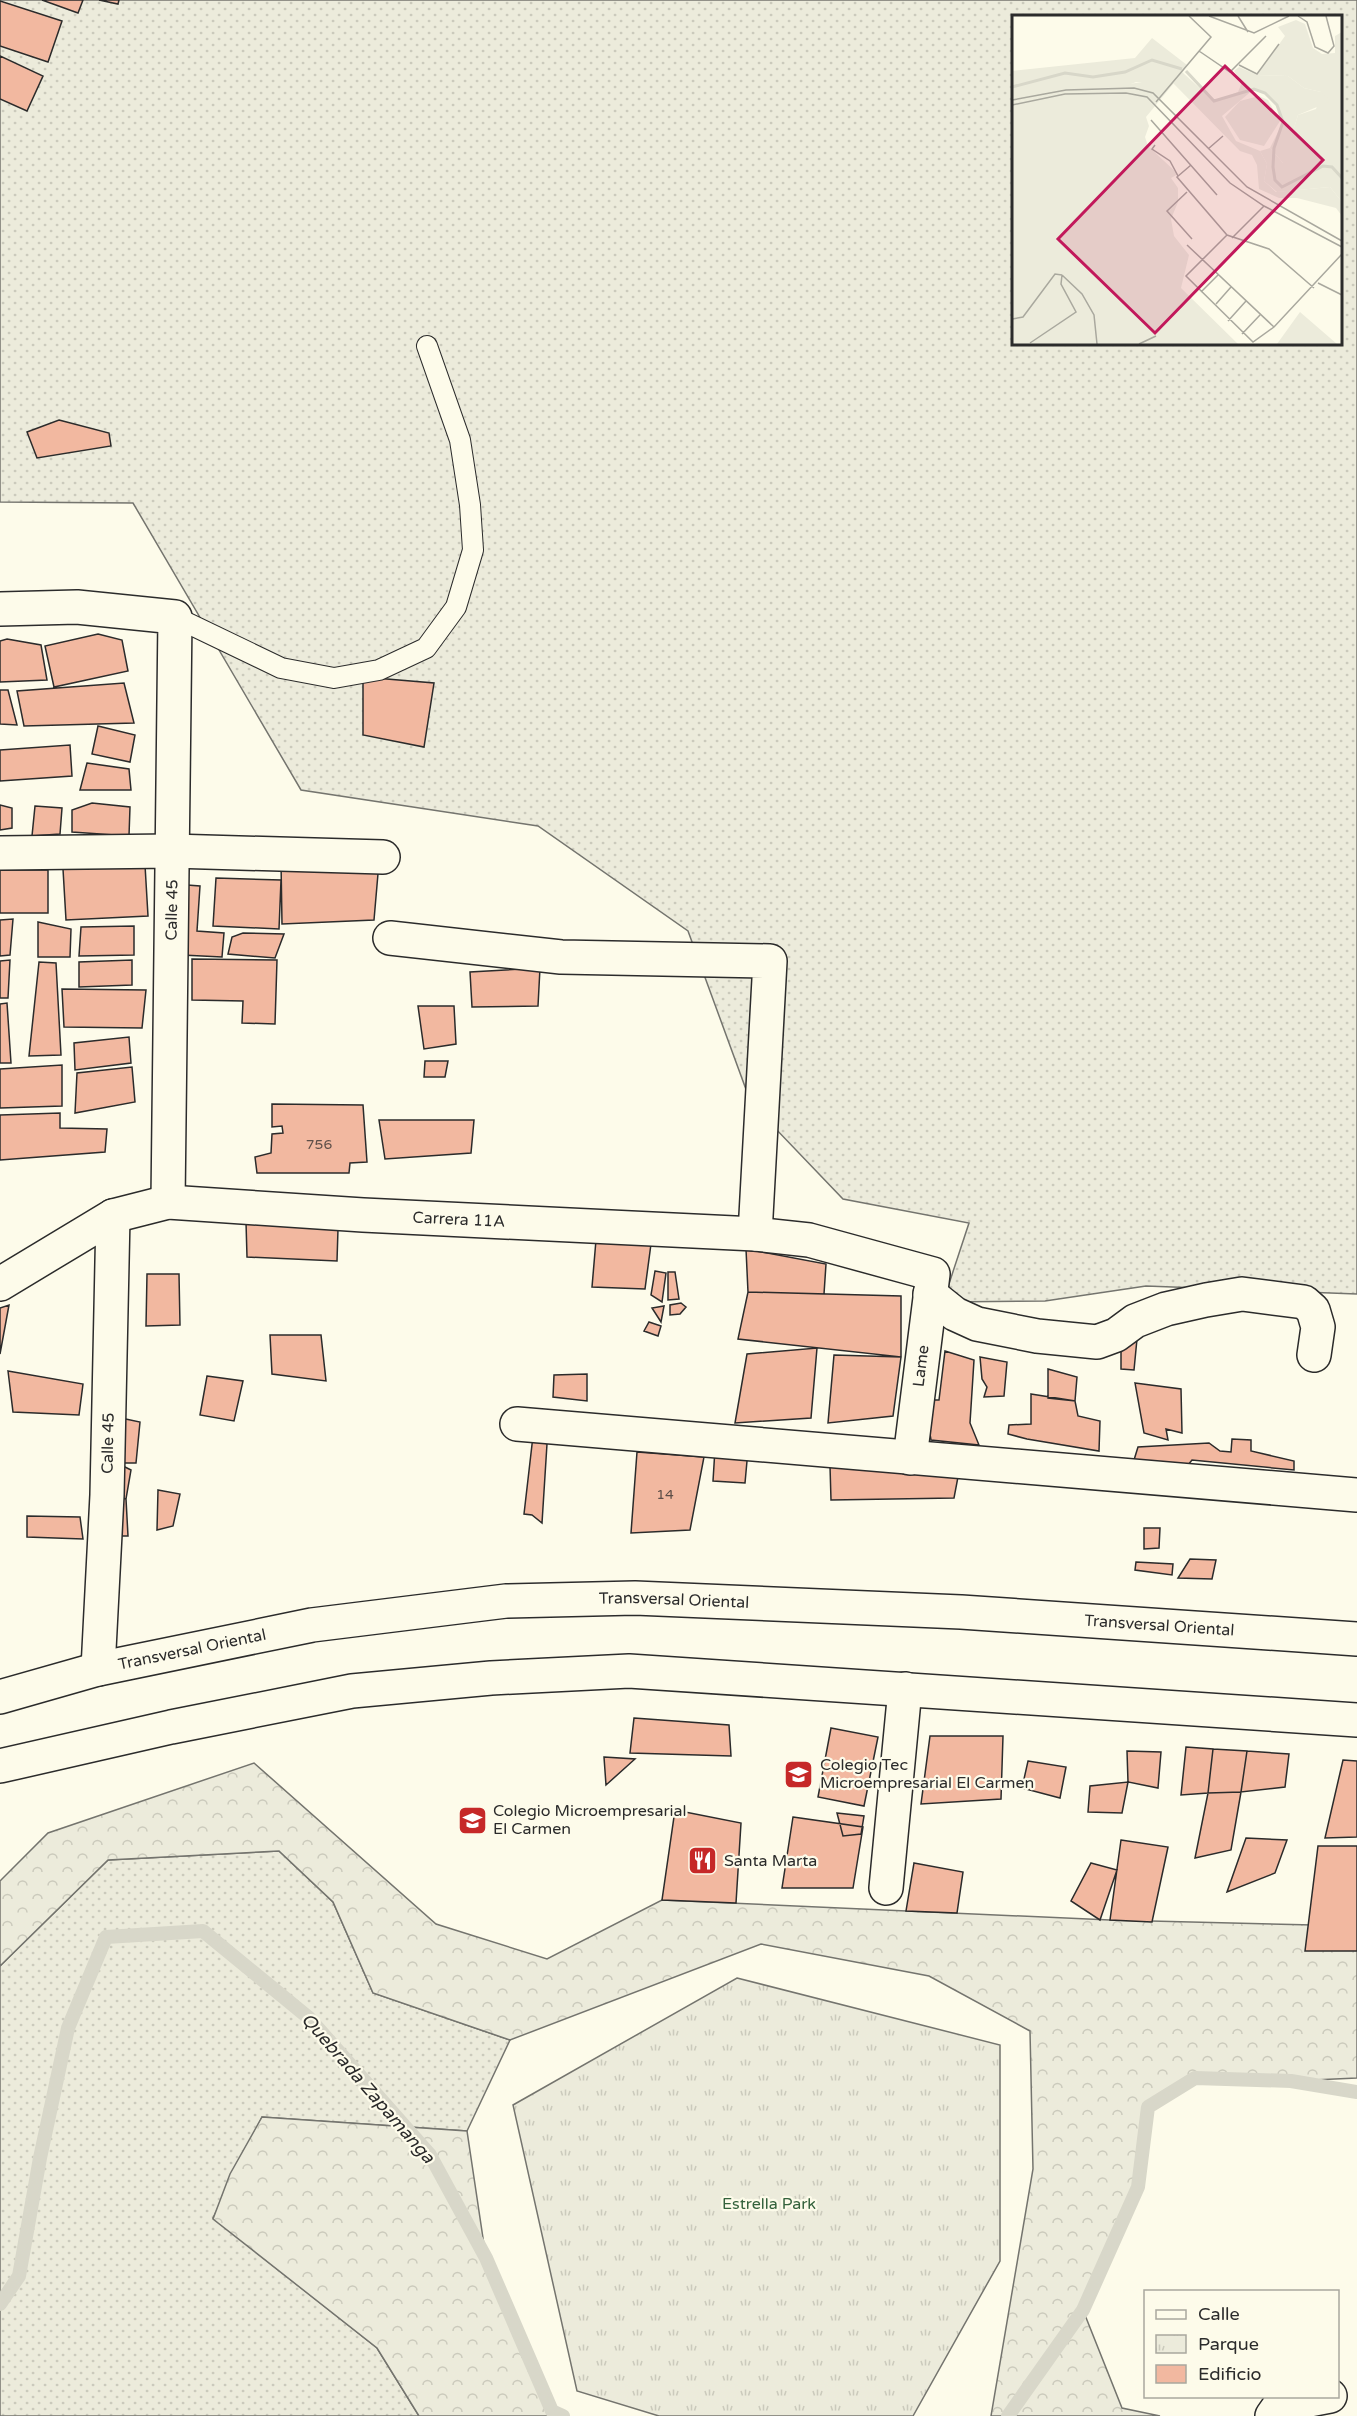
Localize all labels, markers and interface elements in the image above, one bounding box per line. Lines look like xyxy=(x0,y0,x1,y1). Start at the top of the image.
inset map xyxy=(1012,15,1342,345)
street label: Calle 45 xyxy=(161,879,183,941)
house number: 756 xyxy=(306,1136,332,1153)
street label: Carrera 11A xyxy=(412,1207,506,1232)
street label: Lame xyxy=(909,1344,933,1388)
street label: Calle 45 xyxy=(97,1412,119,1474)
house number: 14 xyxy=(656,1486,674,1503)
street label: Transversal Oriental xyxy=(599,1588,750,1613)
street label: Transversal Oriental xyxy=(1084,1610,1235,1641)
street label: Transversal Oriental xyxy=(116,1625,268,1675)
place label: Colegio Tec Microempresarial El Carmen xyxy=(820,1755,1034,1793)
school or university icon: Colegio Tec Microempresarial El Carmen xyxy=(783,1758,815,1790)
place label: Colegio Microempresarial El Carmen xyxy=(493,1801,687,1839)
school or university icon: Colegio Microempresarial El Carmen xyxy=(456,1804,488,1836)
restaurant icon: Santa Marta xyxy=(687,1845,719,1877)
place label: Santa Marta xyxy=(724,1851,817,1871)
water label: Quebrada Zapamanga xyxy=(297,2008,440,2168)
park label: Estrella Park xyxy=(722,2194,816,2214)
legend xyxy=(1144,2290,1339,2398)
text: Calle xyxy=(1198,2303,1240,2325)
text: Parque xyxy=(1198,2333,1259,2355)
text: Edificio xyxy=(1198,2363,1262,2385)

